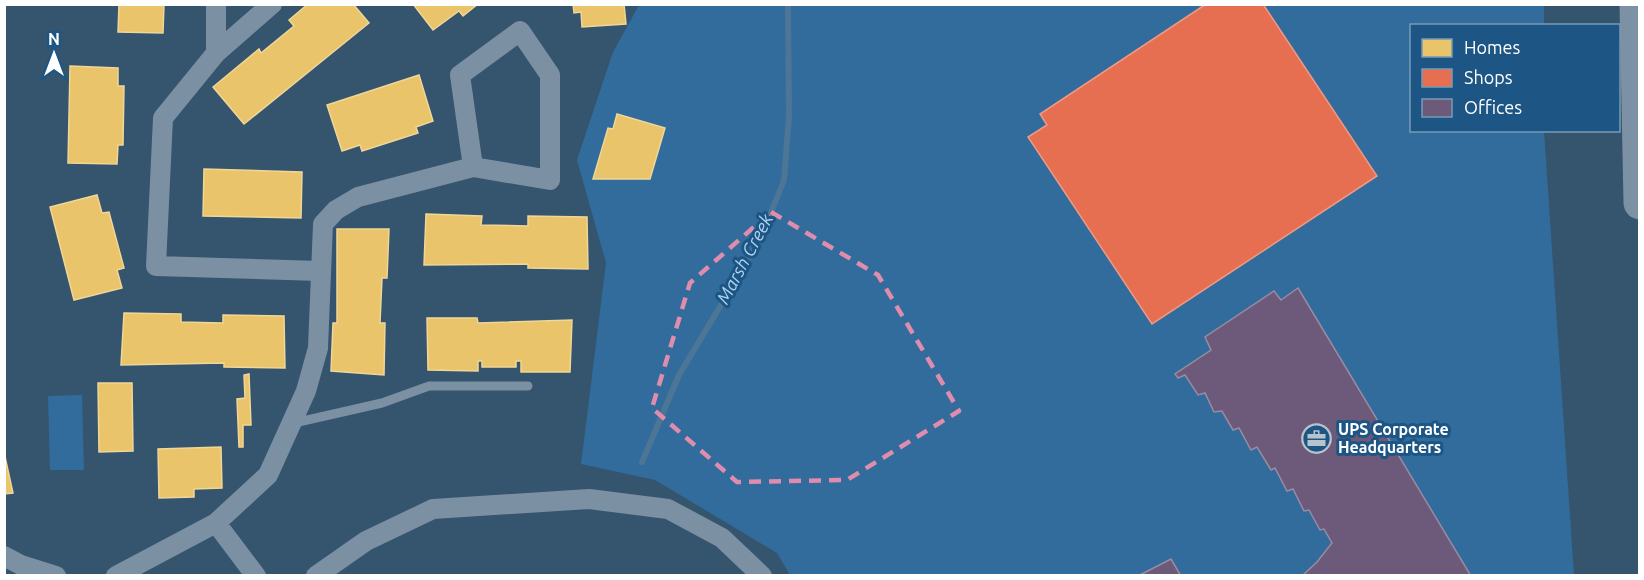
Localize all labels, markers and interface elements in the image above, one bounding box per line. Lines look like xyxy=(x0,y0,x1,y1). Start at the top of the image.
north arrow xyxy=(24,24,84,84)
legend xyxy=(1410,24,1620,132)
text: N xyxy=(48,30,60,48)
text: Homes xyxy=(1464,37,1521,57)
text: Shops xyxy=(1464,67,1513,87)
text: Offices xyxy=(1464,97,1522,117)
water label: Marsh Creek xyxy=(712,209,777,307)
place label: UPS Corporate Headquarters xyxy=(1338,420,1449,456)
office icon: UPS Corporate Headquarters xyxy=(1301,422,1333,454)

